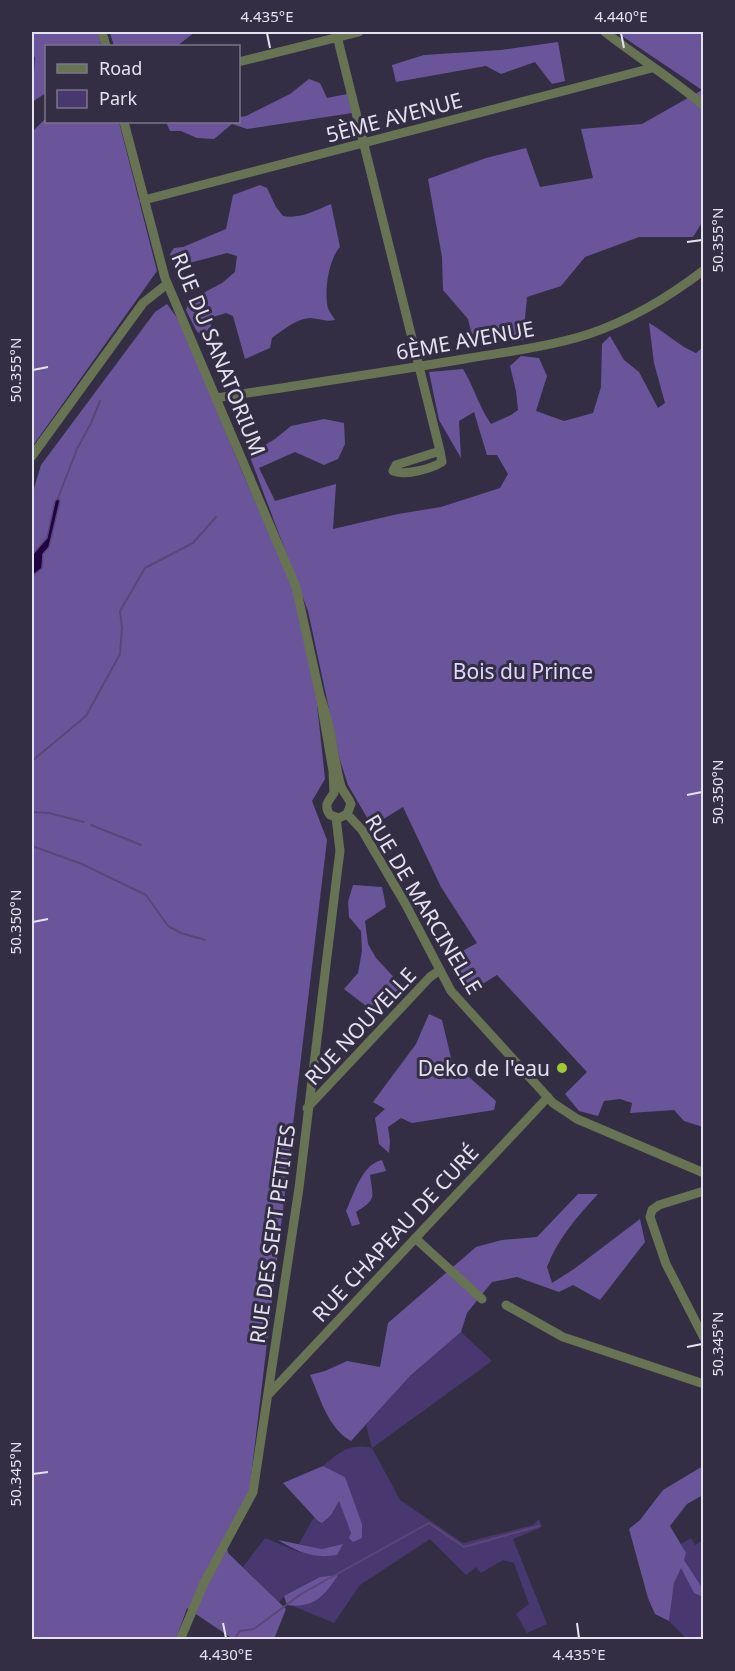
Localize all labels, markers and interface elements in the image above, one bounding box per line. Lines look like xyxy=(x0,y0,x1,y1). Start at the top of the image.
text: 4.435°E xyxy=(240,6,294,26)
text: 4.440°E xyxy=(594,6,648,26)
legend xyxy=(45,45,240,123)
text: Road xyxy=(99,56,142,80)
street label: 5ÈME AVENUE xyxy=(323,85,465,149)
text: Park xyxy=(99,86,137,110)
text: 50.355°N xyxy=(707,208,727,272)
street label: RUE DU SANATORIUM xyxy=(165,248,273,460)
street label: 6ÈME AVENUE xyxy=(394,314,536,366)
text: 50.355°N xyxy=(5,338,25,402)
park label: Bois du Prince xyxy=(453,657,593,685)
text: 50.350°N xyxy=(707,760,727,824)
street label: RUE DE MARCINELLE xyxy=(359,809,489,999)
text: 50.350°N xyxy=(5,890,25,954)
street label: RUE NOUVELLE xyxy=(298,961,422,1091)
place label: Deko de l'eau xyxy=(418,1054,550,1082)
marker: Deko de l'eau xyxy=(555,1061,569,1075)
street label: RUE DES SEPT PETITES xyxy=(243,1123,301,1345)
street label: RUE CHAPEAU DE CURÉ xyxy=(306,1139,484,1327)
text: 50.345°N xyxy=(707,1312,727,1376)
text: 50.345°N xyxy=(5,1442,25,1506)
text: 4.430°E xyxy=(199,1644,253,1664)
text: 4.435°E xyxy=(552,1644,606,1664)

